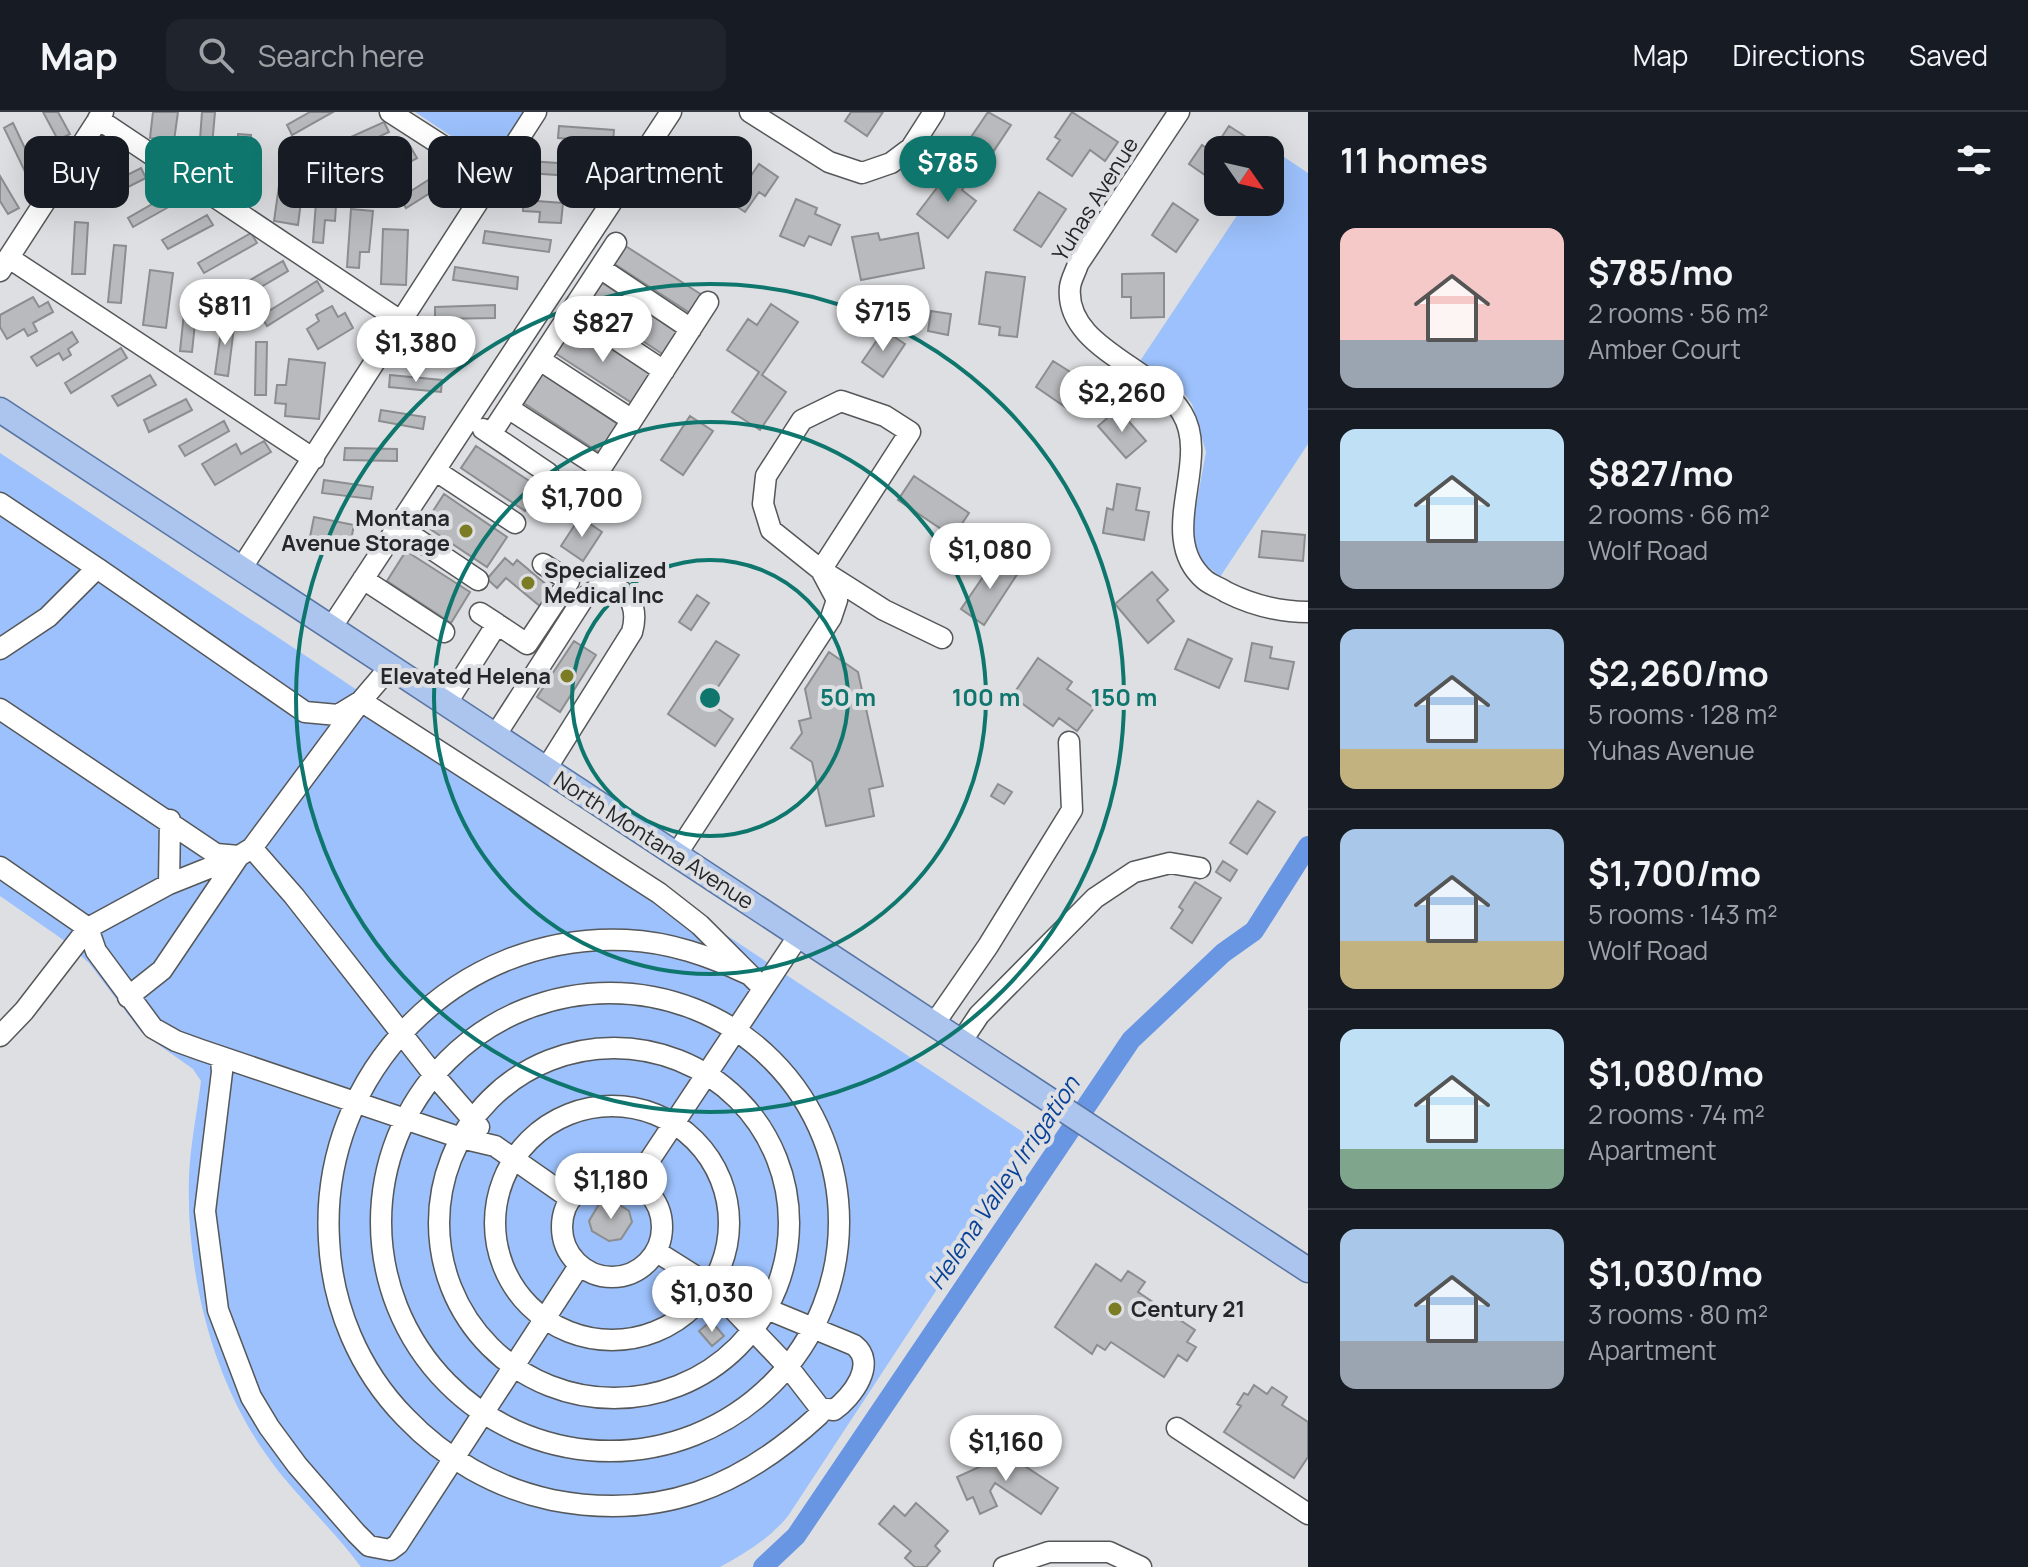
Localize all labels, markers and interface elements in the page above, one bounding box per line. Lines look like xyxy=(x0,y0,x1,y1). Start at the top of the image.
search box xyxy=(166,19,726,91)
text: Map xyxy=(40,29,118,81)
icon: search xyxy=(194,33,238,77)
text: Search here xyxy=(258,35,425,76)
text: Map xyxy=(1633,36,1688,74)
text: Directions xyxy=(1732,36,1865,74)
text: Saved xyxy=(1909,36,1988,74)
street label: Yuhas Avenue xyxy=(1045,131,1145,267)
chip: Buy xyxy=(24,136,129,208)
chip: Rent xyxy=(145,136,262,208)
chip: Filters xyxy=(278,136,412,208)
chip: New xyxy=(428,136,541,208)
chip: Apartment xyxy=(557,136,752,208)
pin: $785 xyxy=(901,136,995,204)
north arrow xyxy=(1204,136,1284,216)
map controls xyxy=(1204,136,1284,216)
text: 11 homes xyxy=(1340,137,1488,183)
icon: filters xyxy=(1952,138,1996,182)
text: $785 xyxy=(917,144,979,180)
text: $785/mo xyxy=(1588,249,1733,295)
icon: home xyxy=(1404,260,1500,356)
pin: $811 xyxy=(178,279,272,347)
pin: $715 xyxy=(836,285,930,353)
text: $811 xyxy=(197,287,253,323)
text: $715 xyxy=(855,293,911,329)
text: 2 rooms · 56 m² xyxy=(1588,295,1769,331)
pin: $827 xyxy=(556,296,650,364)
text: $827 xyxy=(572,304,634,340)
pin: $1,380 xyxy=(351,316,481,384)
text: $1,380 xyxy=(375,324,457,360)
text: Amber Court xyxy=(1588,331,1741,367)
pin: $2,260 xyxy=(1057,366,1187,434)
text: $2,260 xyxy=(1078,374,1166,410)
text: $827/mo xyxy=(1588,450,1734,496)
icon: home xyxy=(1404,461,1500,557)
pin: $1,700 xyxy=(517,471,647,539)
text: $1,700 xyxy=(541,479,623,515)
text: 2 rooms · 66 m² xyxy=(1588,496,1770,532)
place label: Montana Avenue Storage xyxy=(281,503,450,558)
marker: Montana Avenue Storage xyxy=(457,522,475,540)
pin: $1,080 xyxy=(925,523,1055,591)
text: $1,080 xyxy=(948,531,1032,567)
text: Wolf Road xyxy=(1588,532,1708,568)
place label: Specialized Medical Inc xyxy=(544,555,666,610)
marker: Specialized Medical Inc xyxy=(519,574,537,592)
text: $2,260/mo xyxy=(1588,650,1769,696)
place label: Elevated Helena xyxy=(380,661,551,691)
icon: home xyxy=(1404,661,1500,757)
marker: Elevated Helena xyxy=(558,667,576,685)
text: 50 m xyxy=(820,680,876,713)
text: 100 m xyxy=(952,680,1020,713)
text: 150 m xyxy=(1091,680,1157,713)
centre of rings xyxy=(696,684,724,712)
text: 5 rooms · 128 m² xyxy=(1588,696,1778,732)
text: Yuhas Avenue xyxy=(1588,732,1755,768)
street label: North Montana Avenue xyxy=(548,764,760,916)
text: $1,700/mo xyxy=(1588,850,1761,896)
icon: home xyxy=(1404,861,1500,957)
text: 5 rooms · 143 m² xyxy=(1588,896,1778,932)
text: Wolf Road xyxy=(1588,932,1708,968)
text: $1,080/mo xyxy=(1588,1050,1764,1096)
icon: home xyxy=(1404,1061,1500,1157)
water label: Helena Valley Irrigation xyxy=(919,1068,1087,1295)
text: 2 rooms · 74 m² xyxy=(1588,1096,1765,1132)
text: Apartment xyxy=(1588,1132,1717,1168)
pin: $1,180 xyxy=(546,1153,676,1221)
text: $1,180 xyxy=(573,1161,649,1197)
text: $1,030/mo xyxy=(1588,1250,1763,1296)
icon: home xyxy=(1404,1261,1500,1357)
pin: $1,030 xyxy=(647,1266,777,1334)
text: $1,030 xyxy=(670,1274,754,1310)
place label: Century 21 xyxy=(1131,1294,1245,1324)
text: 3 rooms · 80 m² xyxy=(1588,1296,1768,1332)
marker: Century 21 xyxy=(1106,1300,1124,1318)
text: Apartment xyxy=(1588,1332,1717,1368)
pin: $1,160 xyxy=(941,1415,1071,1483)
text: $1,160 xyxy=(968,1423,1044,1459)

